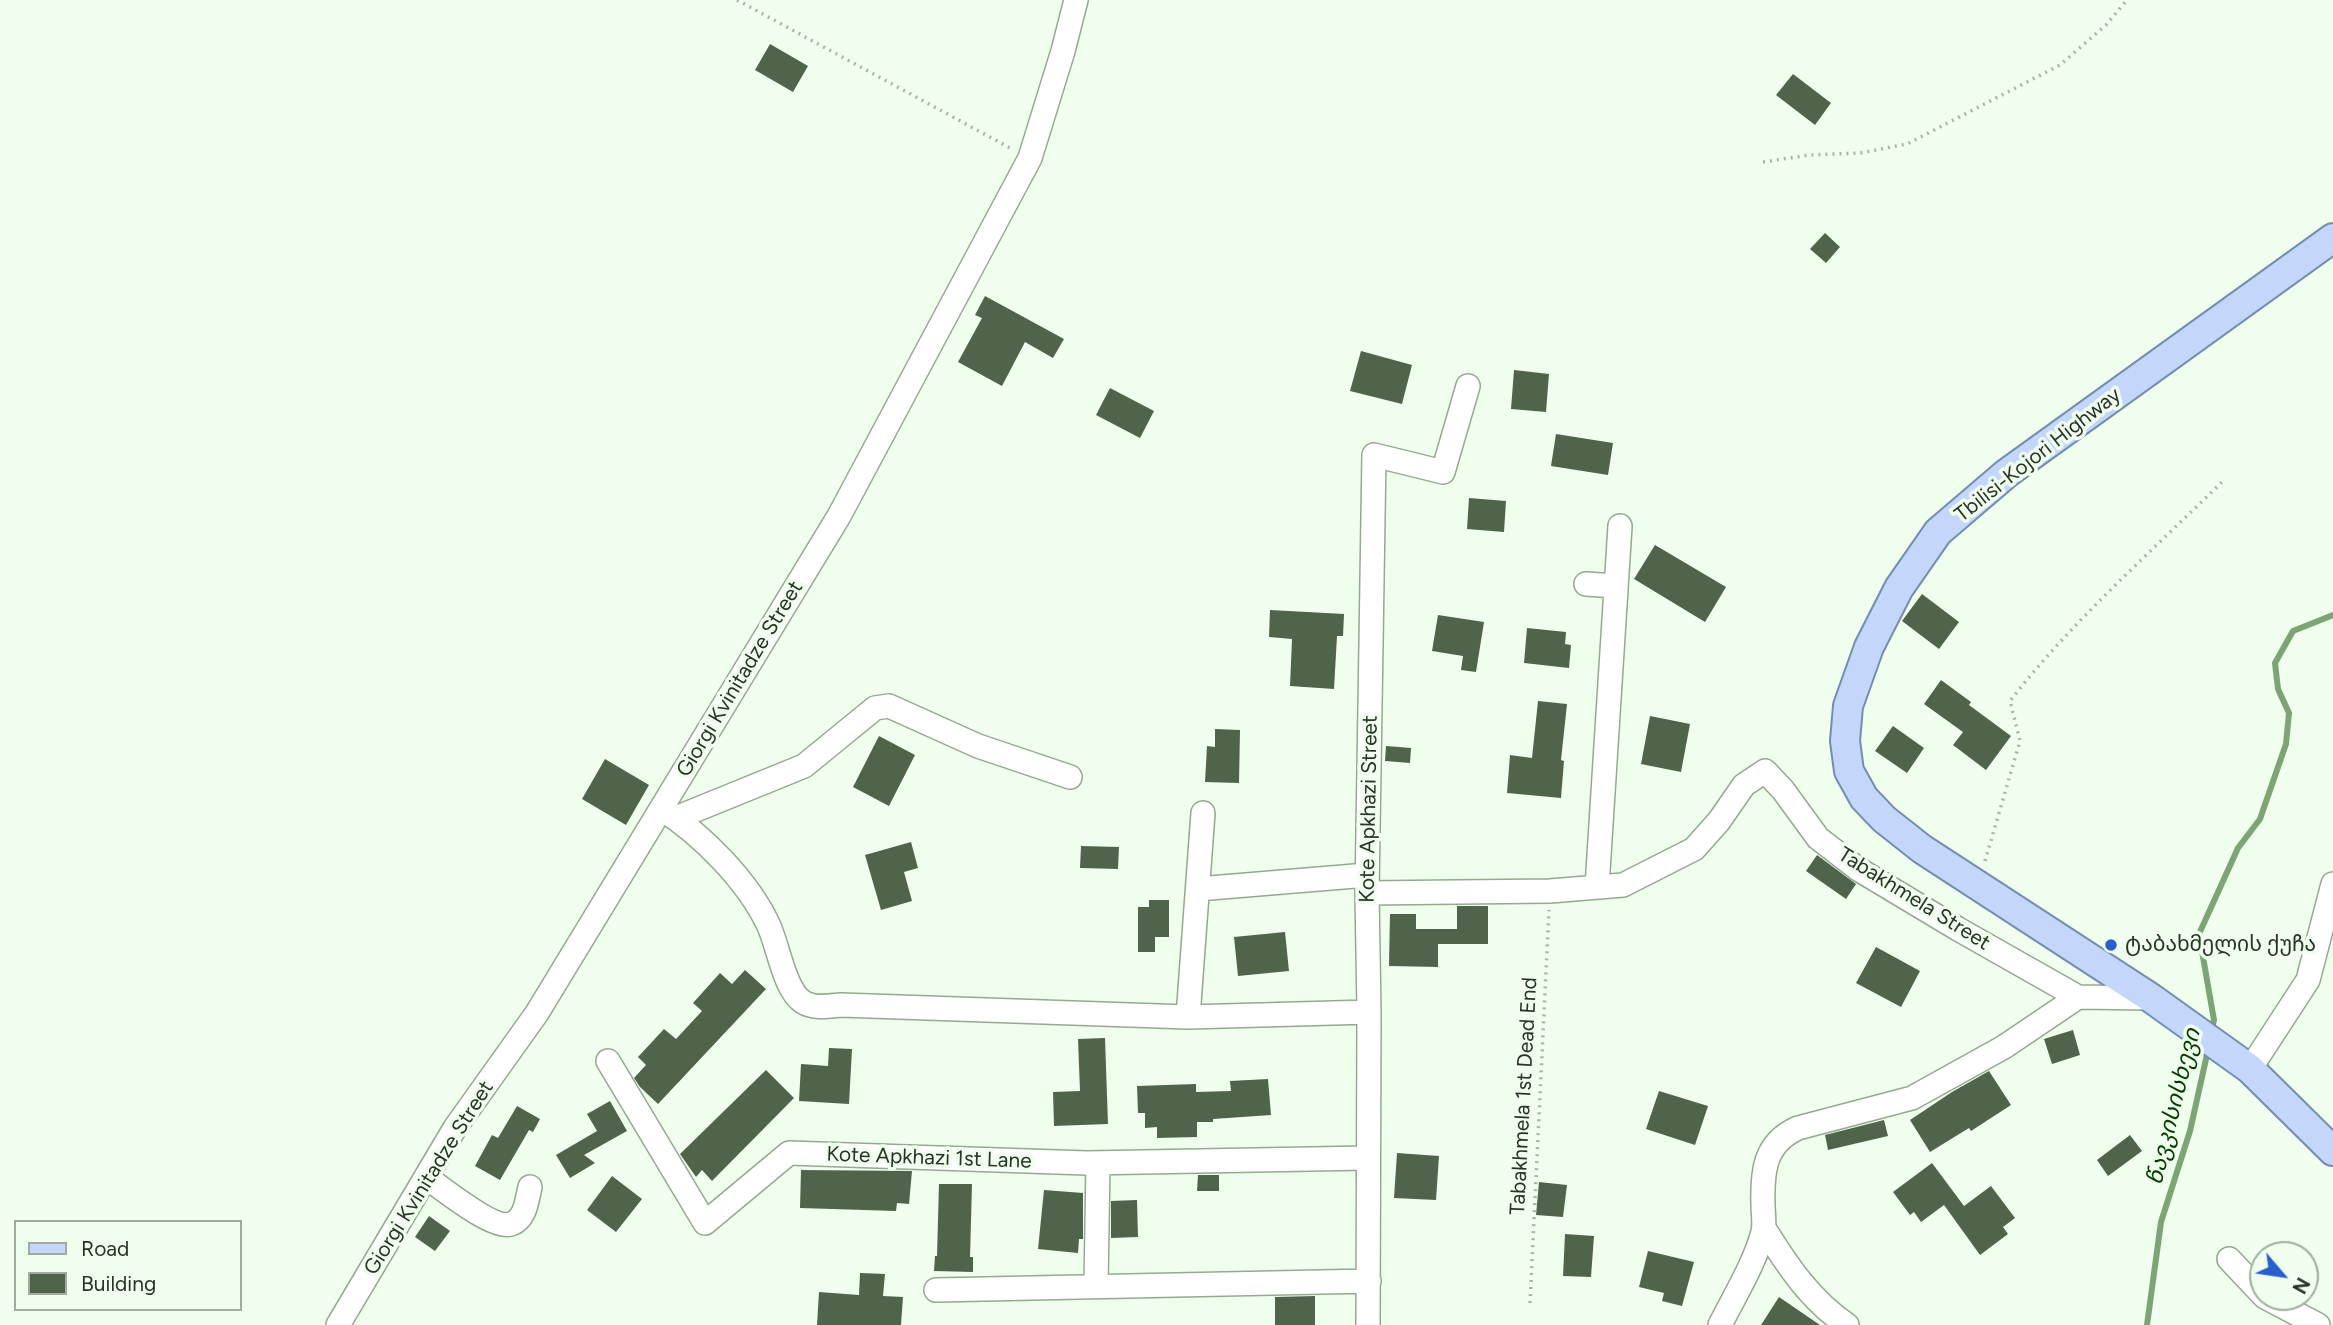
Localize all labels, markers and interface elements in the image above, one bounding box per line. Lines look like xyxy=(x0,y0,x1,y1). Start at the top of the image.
street label: Tbilisi-Kojori Highway xyxy=(1950,382,2126,528)
street label: Giorgi Kvinitadze Street xyxy=(671,576,809,782)
street label: Kote Apkhazi Street xyxy=(1355,715,1383,903)
street label: Tabakhmela Street xyxy=(1833,842,1995,956)
place label: ტაბახმელის ქუჩა xyxy=(2125,932,2316,958)
marker: ტაბახმელის ქუჩა xyxy=(2103,937,2119,953)
street label: Tabakhmela 1st Dead End xyxy=(1505,977,1543,1215)
water label: წავკისისხევი xyxy=(2141,1026,2207,1188)
street label: Giorgi Kvinitadze Street xyxy=(359,1076,499,1280)
street label: Kote Apkhazi 1st Lane xyxy=(826,1142,1032,1174)
legend xyxy=(14,1220,242,1311)
text: Road xyxy=(81,1236,129,1261)
north arrow xyxy=(2249,1241,2319,1311)
text: Building xyxy=(81,1271,156,1296)
text: N xyxy=(2287,1273,2315,1297)

